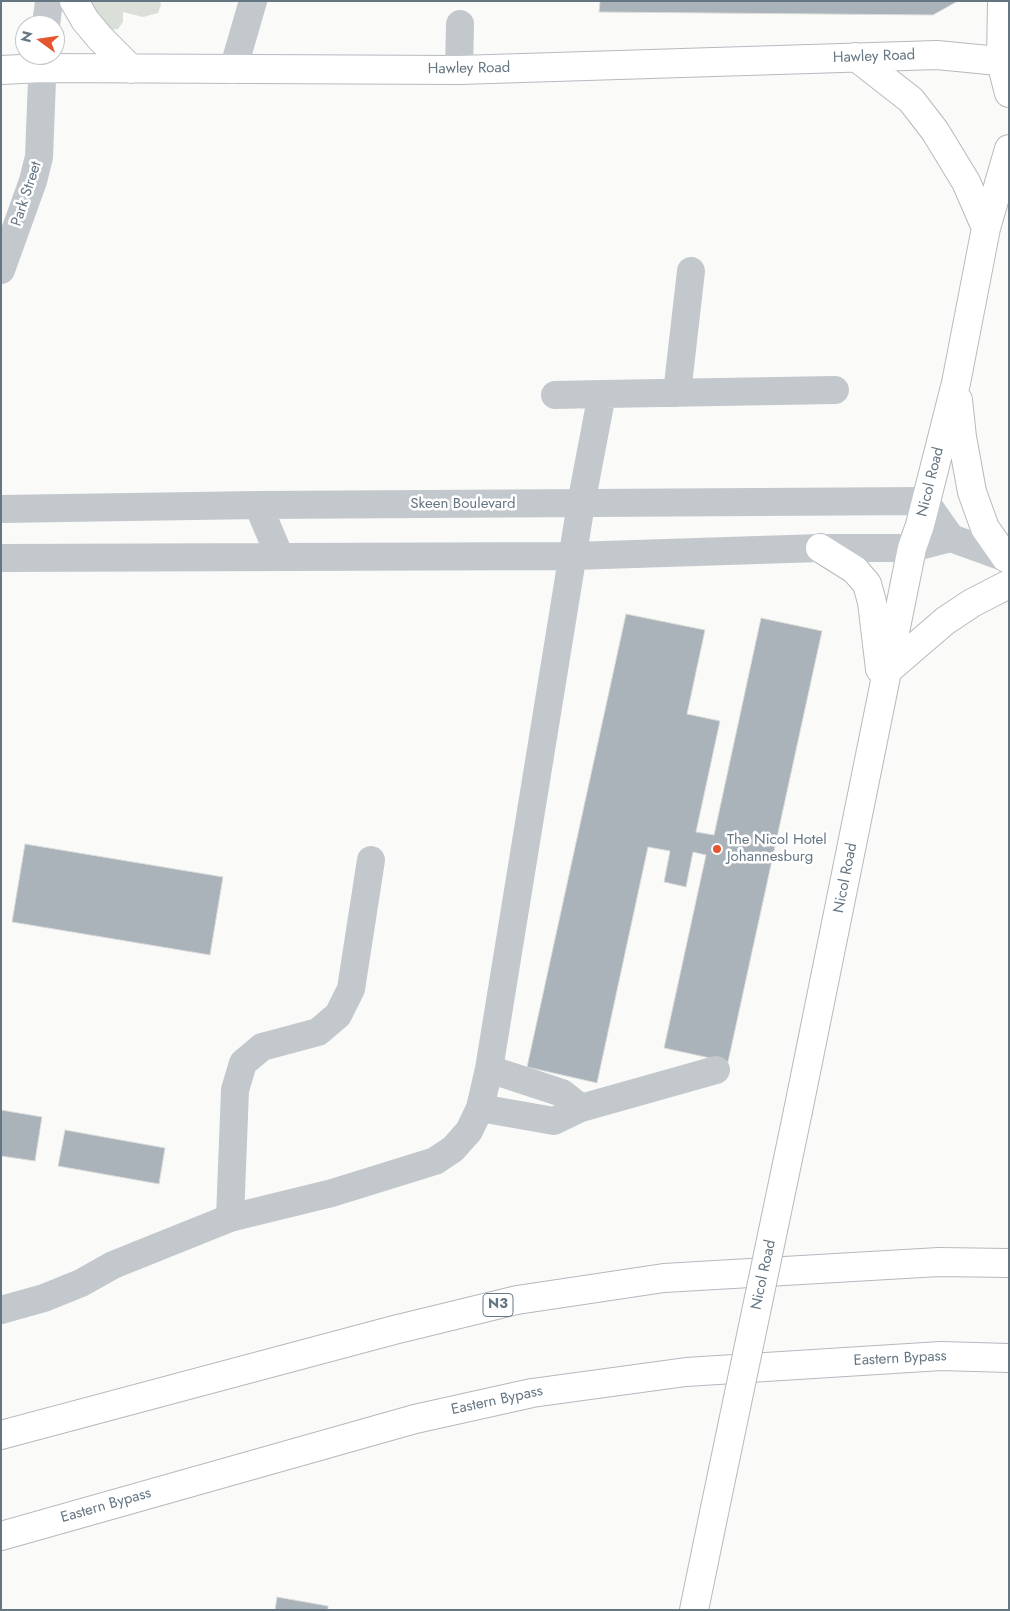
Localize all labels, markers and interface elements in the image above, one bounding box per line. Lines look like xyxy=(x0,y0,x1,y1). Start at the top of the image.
north arrow xyxy=(15,15,65,65)
text: N xyxy=(15,29,37,44)
street label: Hawley Road xyxy=(832,47,916,67)
street label: Hawley Road xyxy=(428,59,510,79)
street label: Park Street xyxy=(8,159,46,229)
street label: Nicol Road xyxy=(914,445,948,519)
street label: Skeen Boulevard xyxy=(410,495,516,513)
place label: The Nicol Hotel Johannesburg xyxy=(727,831,827,866)
street label: Nicol Road xyxy=(830,841,862,915)
marker: The Nicol Hotel Johannesburg xyxy=(711,843,723,855)
street label: Nicol Road xyxy=(748,1238,780,1312)
road number: N3 xyxy=(483,1294,513,1316)
street label: Eastern Bypass xyxy=(853,1348,947,1370)
street label: Eastern Bypass xyxy=(450,1383,544,1419)
street label: Eastern Bypass xyxy=(59,1485,153,1527)

